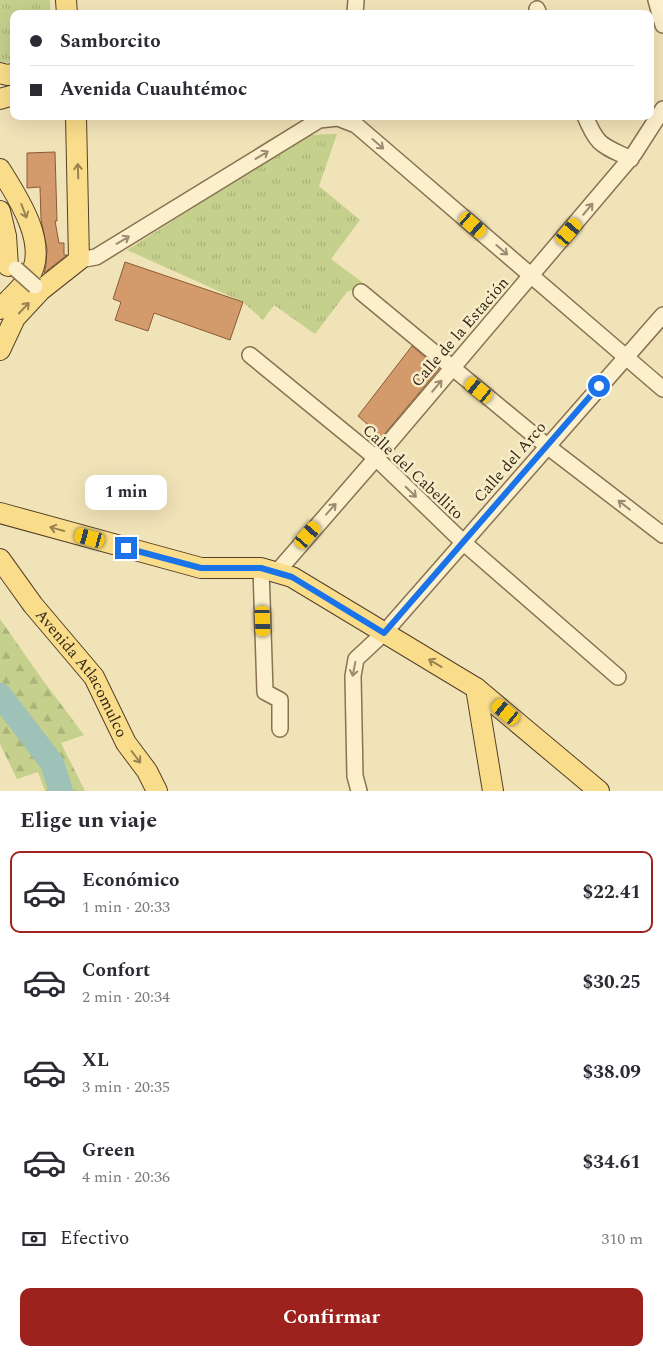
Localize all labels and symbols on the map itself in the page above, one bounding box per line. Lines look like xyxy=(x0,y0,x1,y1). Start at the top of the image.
one-way arrow xyxy=(371,138,384,149)
one-way arrow xyxy=(254,150,268,160)
one-way arrow xyxy=(73,163,83,180)
one-way arrow xyxy=(583,202,594,215)
one-way arrow xyxy=(20,203,29,219)
car xyxy=(456,209,489,241)
car xyxy=(553,216,584,248)
one-way arrow xyxy=(115,234,129,244)
one-way arrow xyxy=(495,244,508,255)
street label: Calle de la Estación xyxy=(405,272,515,392)
one-way arrow xyxy=(18,302,30,314)
car xyxy=(462,375,495,405)
route start xyxy=(588,375,610,397)
one-way arrow xyxy=(432,379,443,392)
street label: Calle del Arco xyxy=(468,416,552,508)
street label: Calle del Cabellito xyxy=(357,419,469,525)
callout: 1 min xyxy=(85,476,167,510)
one-way arrow xyxy=(405,486,418,498)
one-way arrow xyxy=(618,500,631,511)
one-way arrow xyxy=(326,502,337,515)
car xyxy=(292,519,323,551)
one-way arrow xyxy=(50,523,66,533)
car xyxy=(73,527,106,549)
route end xyxy=(115,537,137,559)
street label: Avenida Atlacomulco xyxy=(29,604,134,742)
car xyxy=(254,606,271,636)
one-way arrow xyxy=(428,657,442,667)
one-way arrow xyxy=(349,661,359,677)
car xyxy=(489,697,522,727)
one-way arrow xyxy=(131,750,141,764)

